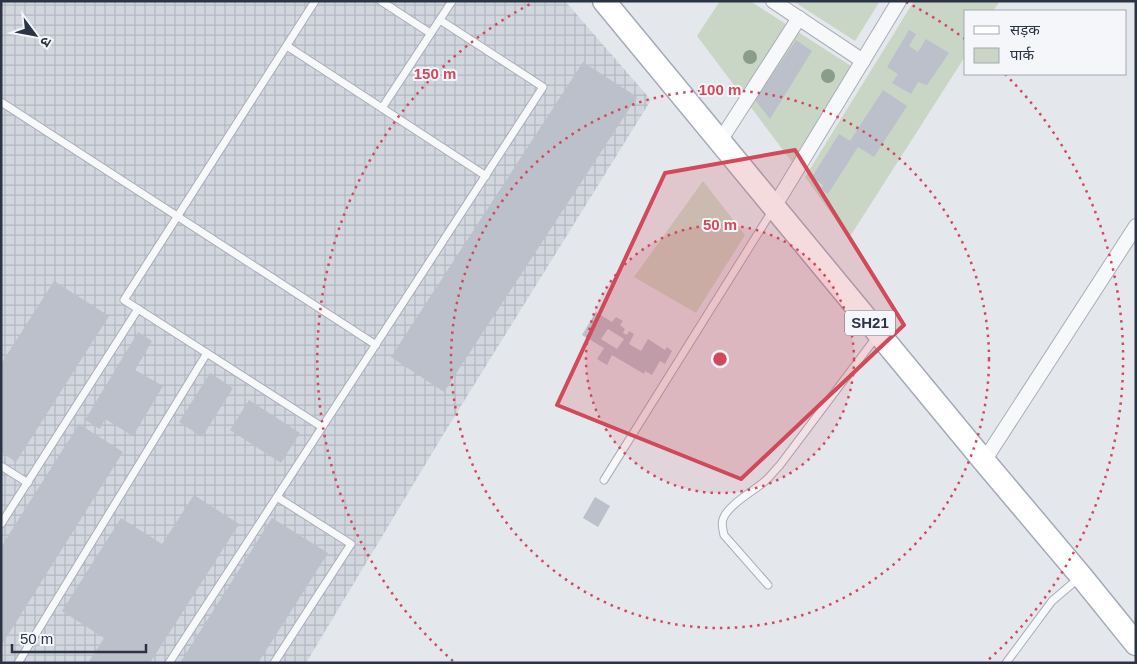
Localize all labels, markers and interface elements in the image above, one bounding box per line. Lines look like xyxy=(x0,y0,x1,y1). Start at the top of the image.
north arrow xyxy=(10,10,60,60)
legend xyxy=(964,10,1127,75)
text: सड़क xyxy=(1010,21,1040,38)
text: उ xyxy=(37,34,55,50)
text: पार्क xyxy=(1010,46,1034,63)
text: 150 m xyxy=(414,65,456,82)
text: 100 m xyxy=(699,81,741,98)
text: 50 m xyxy=(703,216,737,233)
road number: SH21 xyxy=(845,310,895,336)
centre of rings xyxy=(711,350,729,368)
scale bar xyxy=(12,622,146,654)
text: 50 m xyxy=(20,630,53,647)

